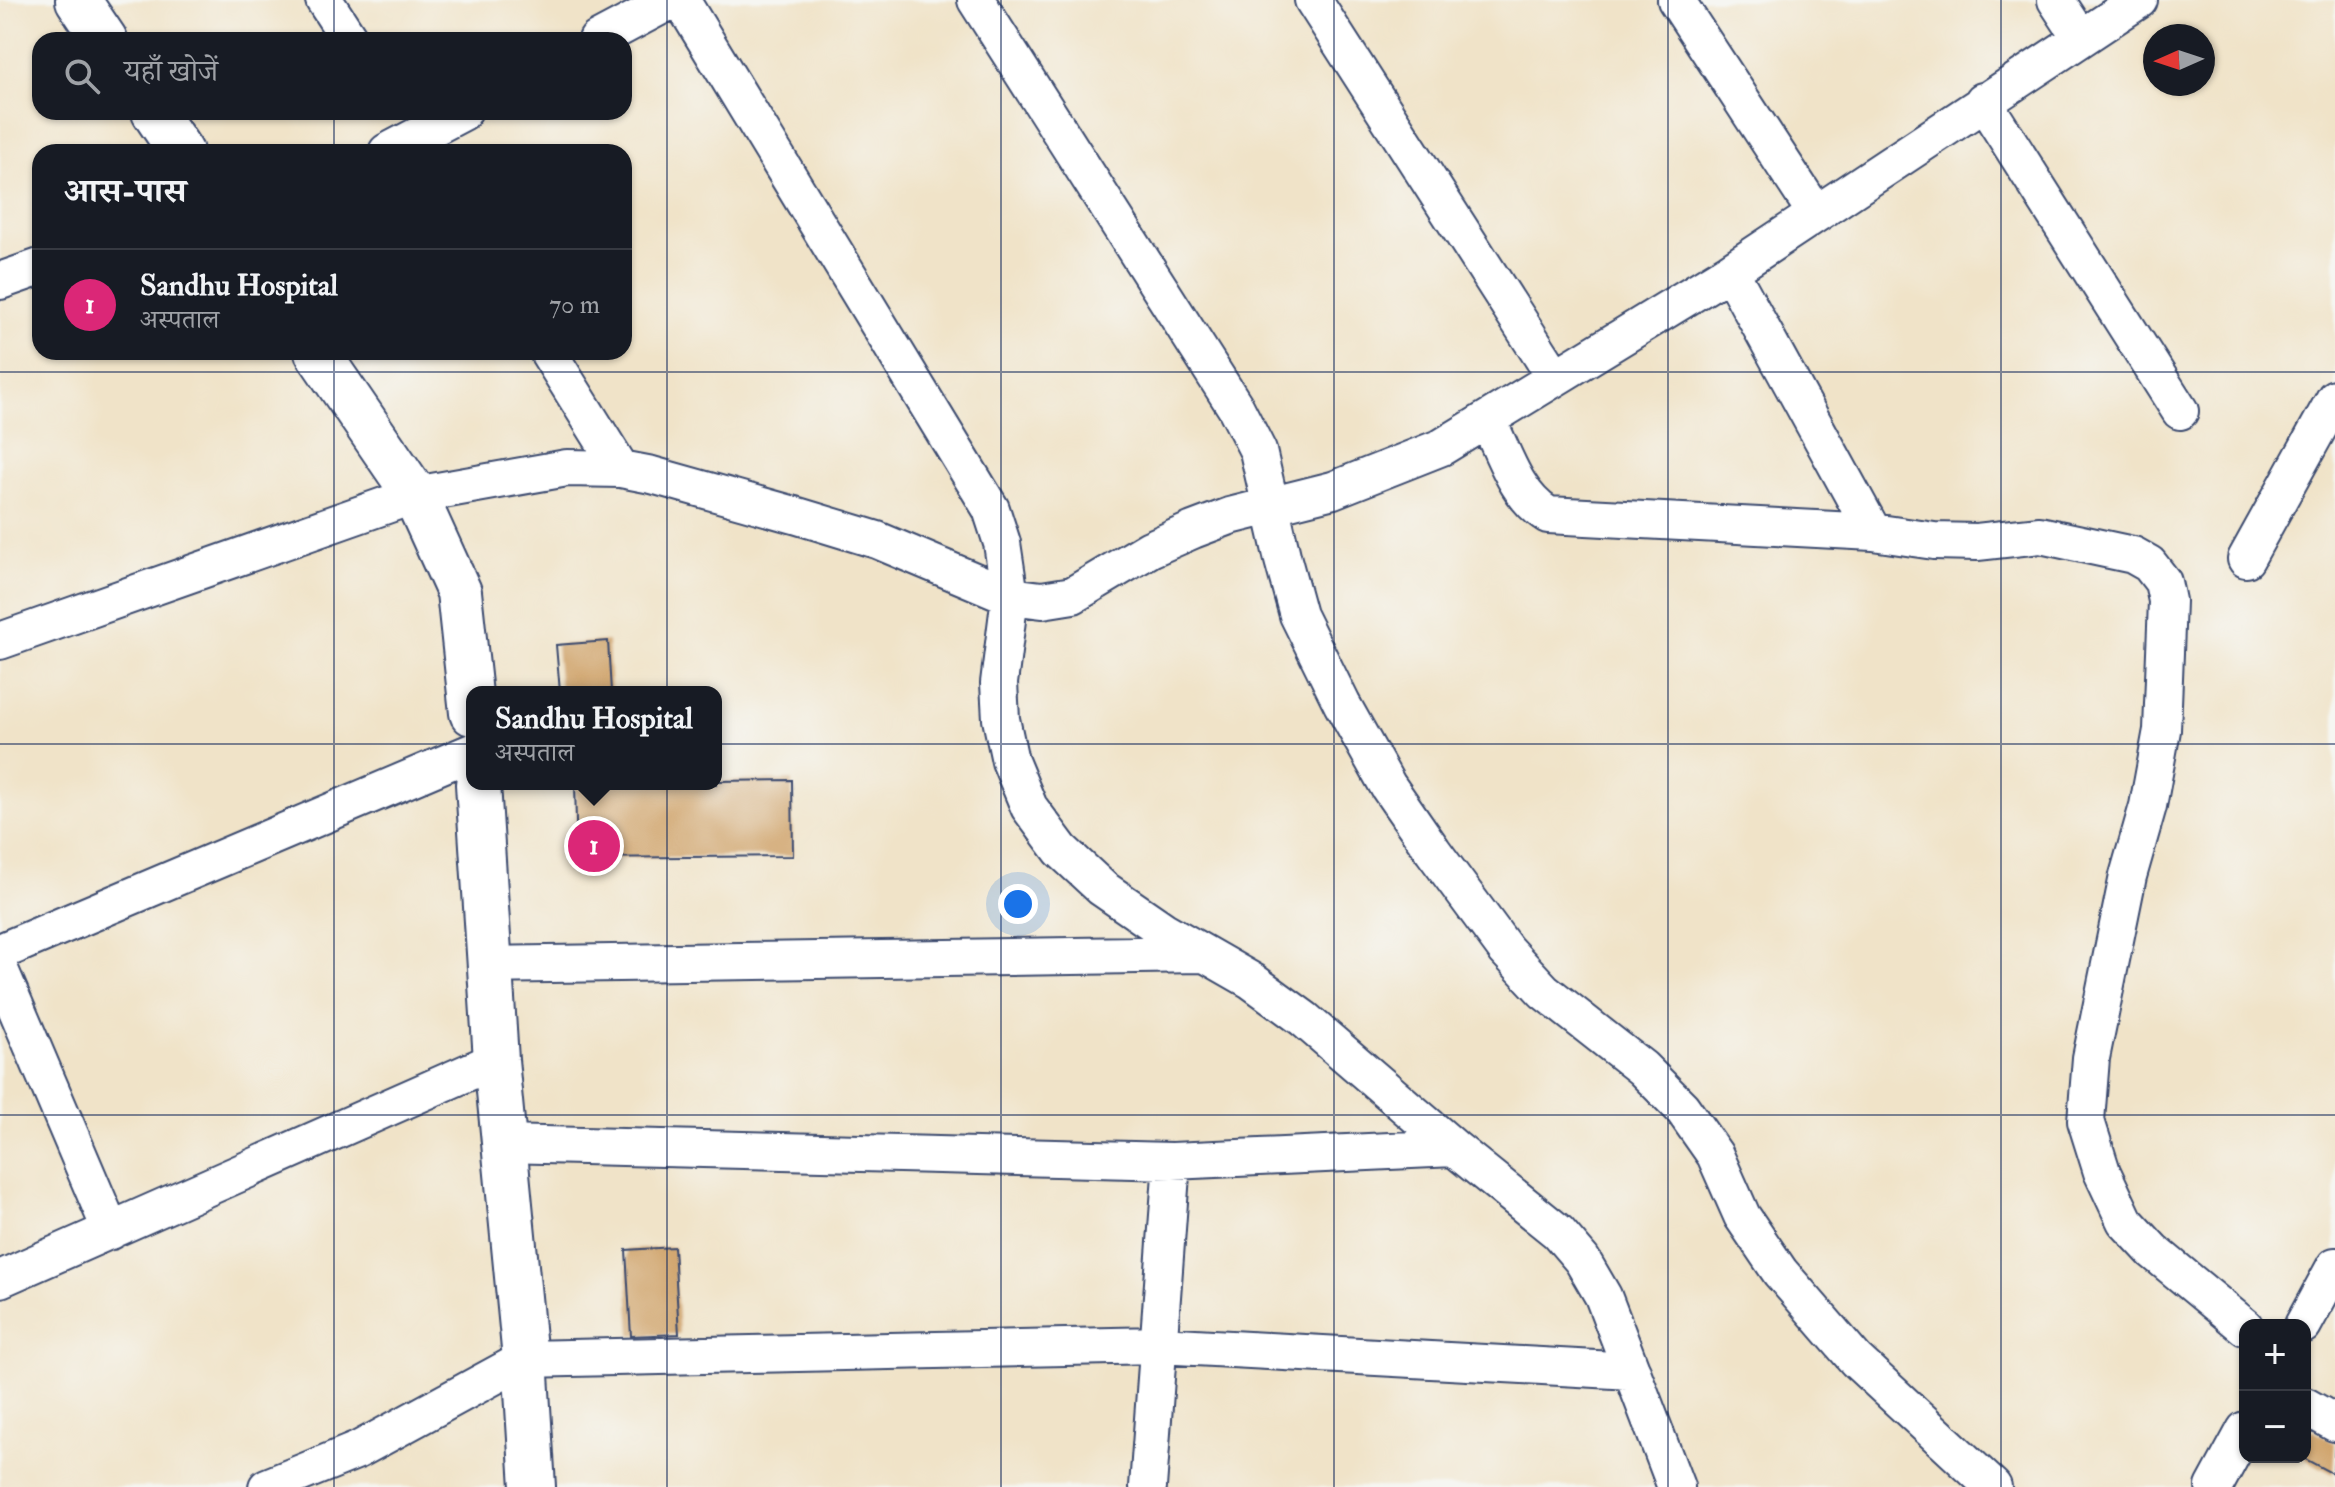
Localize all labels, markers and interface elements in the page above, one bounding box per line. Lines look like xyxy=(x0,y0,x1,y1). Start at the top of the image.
north arrow xyxy=(2143,24,2215,96)
search box xyxy=(32,32,632,120)
text: यहाँ खोजें xyxy=(124,53,218,90)
icon: search xyxy=(60,54,104,98)
text: आस-पास xyxy=(64,170,187,213)
text: Sandhu Hospital xyxy=(140,267,338,304)
text: 1 xyxy=(85,289,95,321)
text: 70 m xyxy=(549,289,600,321)
text: अस्पताल xyxy=(140,304,219,336)
popup xyxy=(466,686,722,790)
text: Sandhu Hospital xyxy=(495,700,693,737)
text: अस्पताल xyxy=(495,737,574,769)
pin: 1 xyxy=(568,816,620,876)
your location xyxy=(998,884,1038,924)
map controls xyxy=(2239,1319,2311,1463)
button: + xyxy=(2239,1319,2311,1391)
button: − xyxy=(2239,1391,2311,1463)

